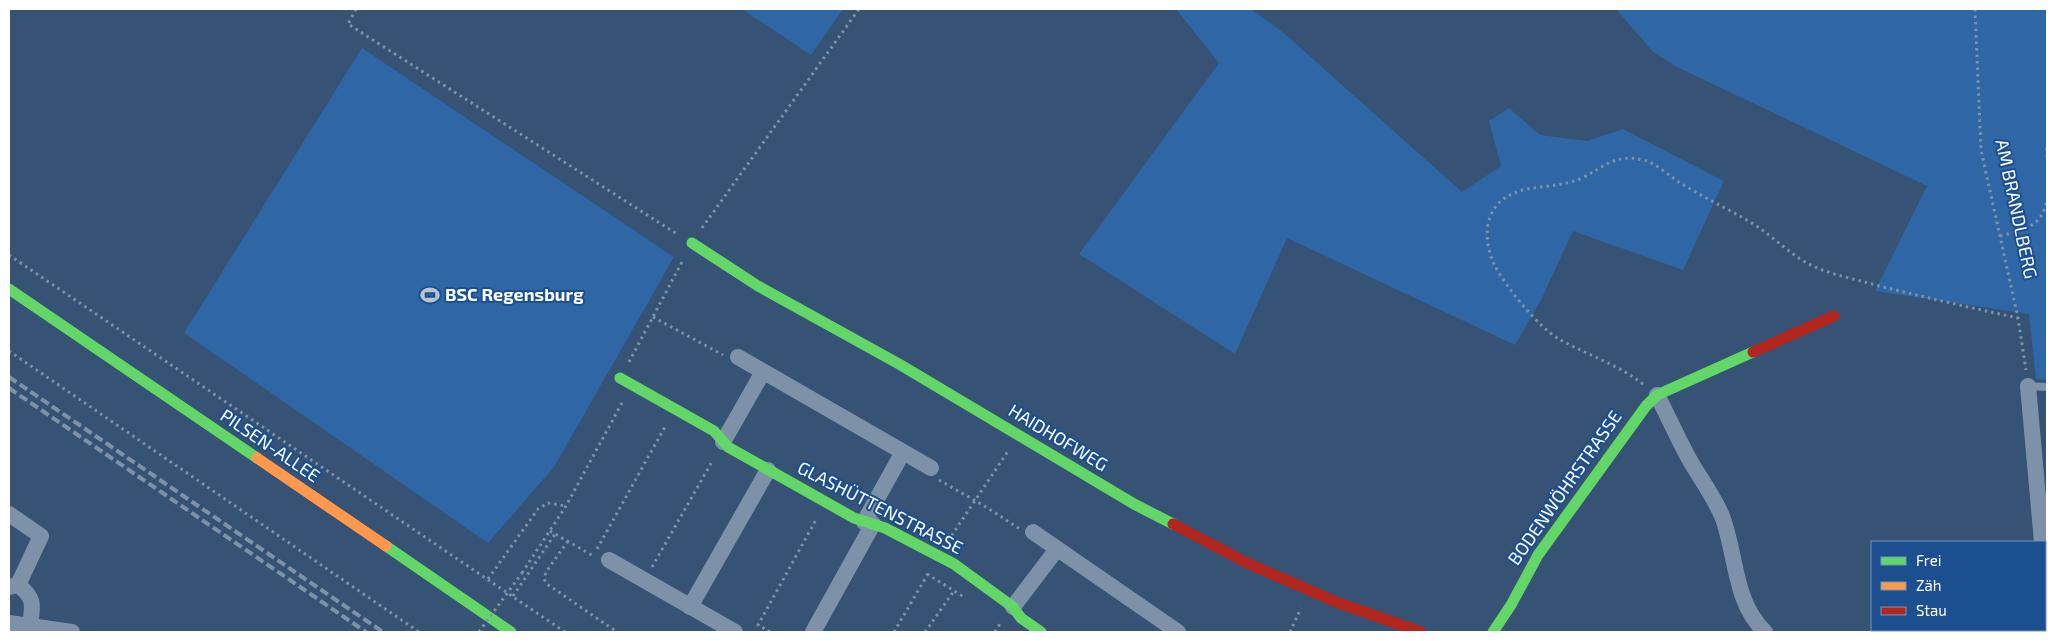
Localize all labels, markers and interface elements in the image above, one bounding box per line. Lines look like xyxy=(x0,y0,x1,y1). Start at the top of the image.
street label: AM BRANDLBERG xyxy=(1991,137,2043,281)
place label: BSC Regensburg xyxy=(445,283,584,305)
sports icon: BSC Regensburg xyxy=(419,284,441,306)
street label: HAIDHOFWEG xyxy=(1005,399,1112,475)
street label: PILSEN-ALLEE xyxy=(217,404,325,487)
street label: BODENWÖHRSTRASSE xyxy=(1503,406,1626,569)
street label: GLASHÜTTENSTRASSE xyxy=(794,456,967,558)
legend xyxy=(1871,541,2046,631)
text: Frei xyxy=(1916,551,1941,569)
text: Zäh xyxy=(1916,576,1941,594)
text: Stau xyxy=(1916,601,1947,619)

